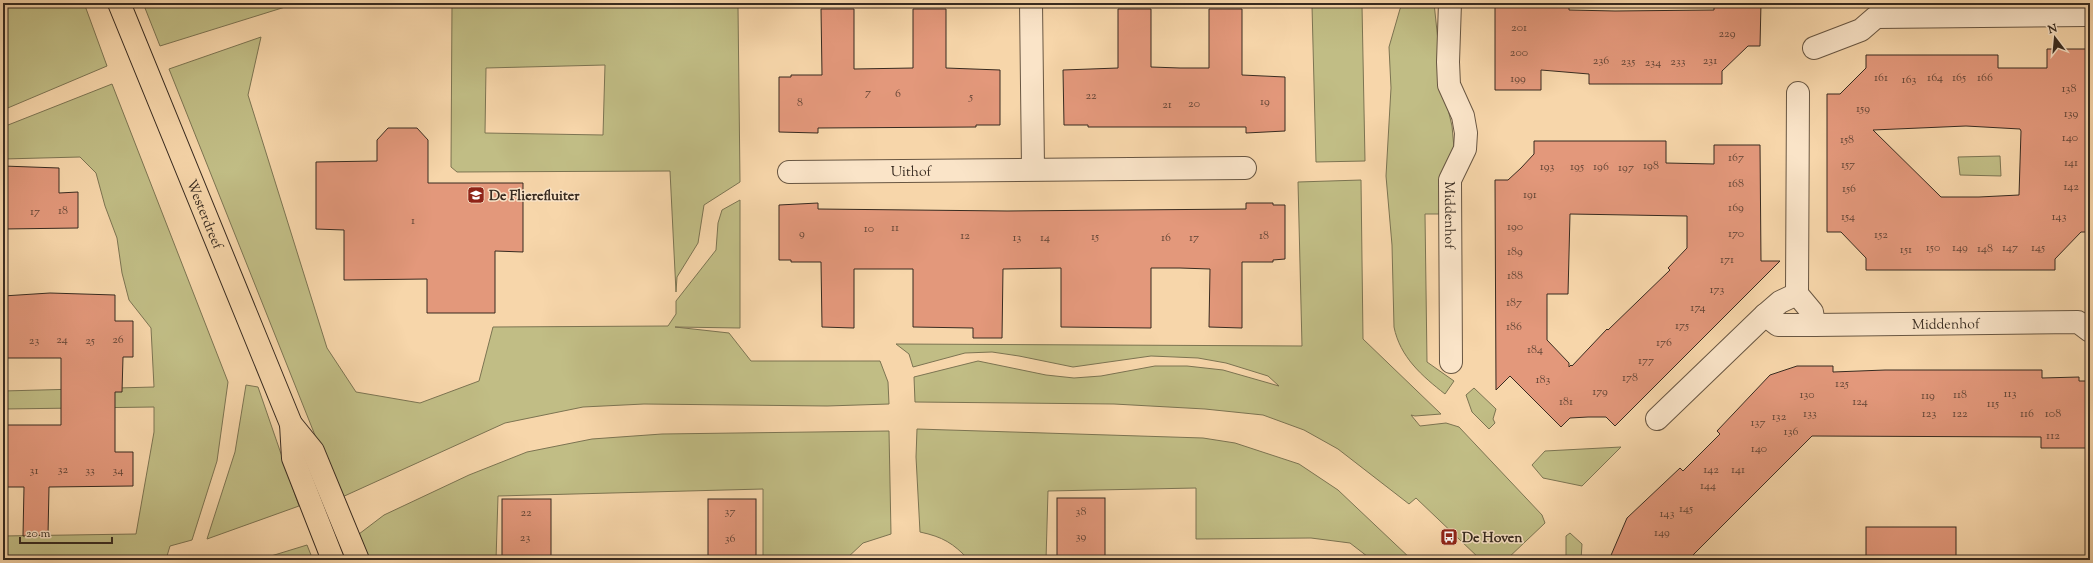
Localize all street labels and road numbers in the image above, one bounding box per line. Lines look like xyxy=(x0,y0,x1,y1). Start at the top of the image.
street label: Uithof xyxy=(891,163,933,183)
street label: Westerdreef xyxy=(180,177,227,254)
street label: Middenhof xyxy=(1438,181,1458,250)
street label: Middenhof xyxy=(1912,315,1981,336)

